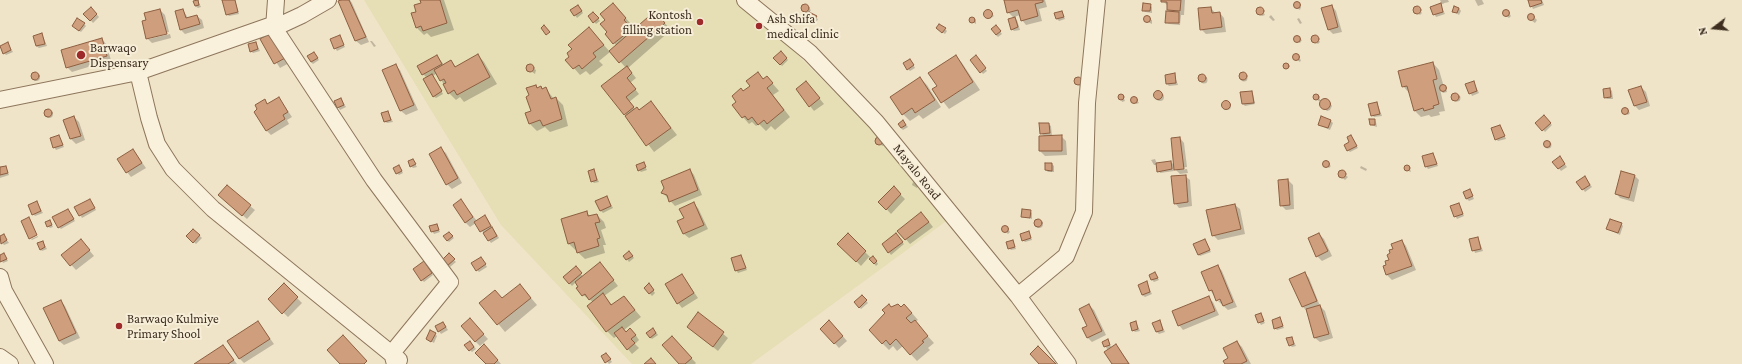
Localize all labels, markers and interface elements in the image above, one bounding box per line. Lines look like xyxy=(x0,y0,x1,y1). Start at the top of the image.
place label: Kontosh filling station xyxy=(623,7,692,38)
north arrow xyxy=(1694,8,1734,48)
place label: Ash Shifa medical clinic xyxy=(767,11,839,42)
marker: Kontosh filling station xyxy=(695,17,705,27)
marker: Ash Shifa medical clinic xyxy=(754,21,764,31)
text: N xyxy=(1696,26,1709,37)
place label: Barwaqo Dispensary xyxy=(90,40,148,71)
marker: Barwaqo Dispensary xyxy=(75,49,87,61)
street label: Mayalo Road xyxy=(890,141,944,203)
place label: Barwaqo Kulmiye Primary Shool xyxy=(127,311,219,342)
marker: Barwaqo Kulmiye Primary Shool xyxy=(114,321,124,331)

